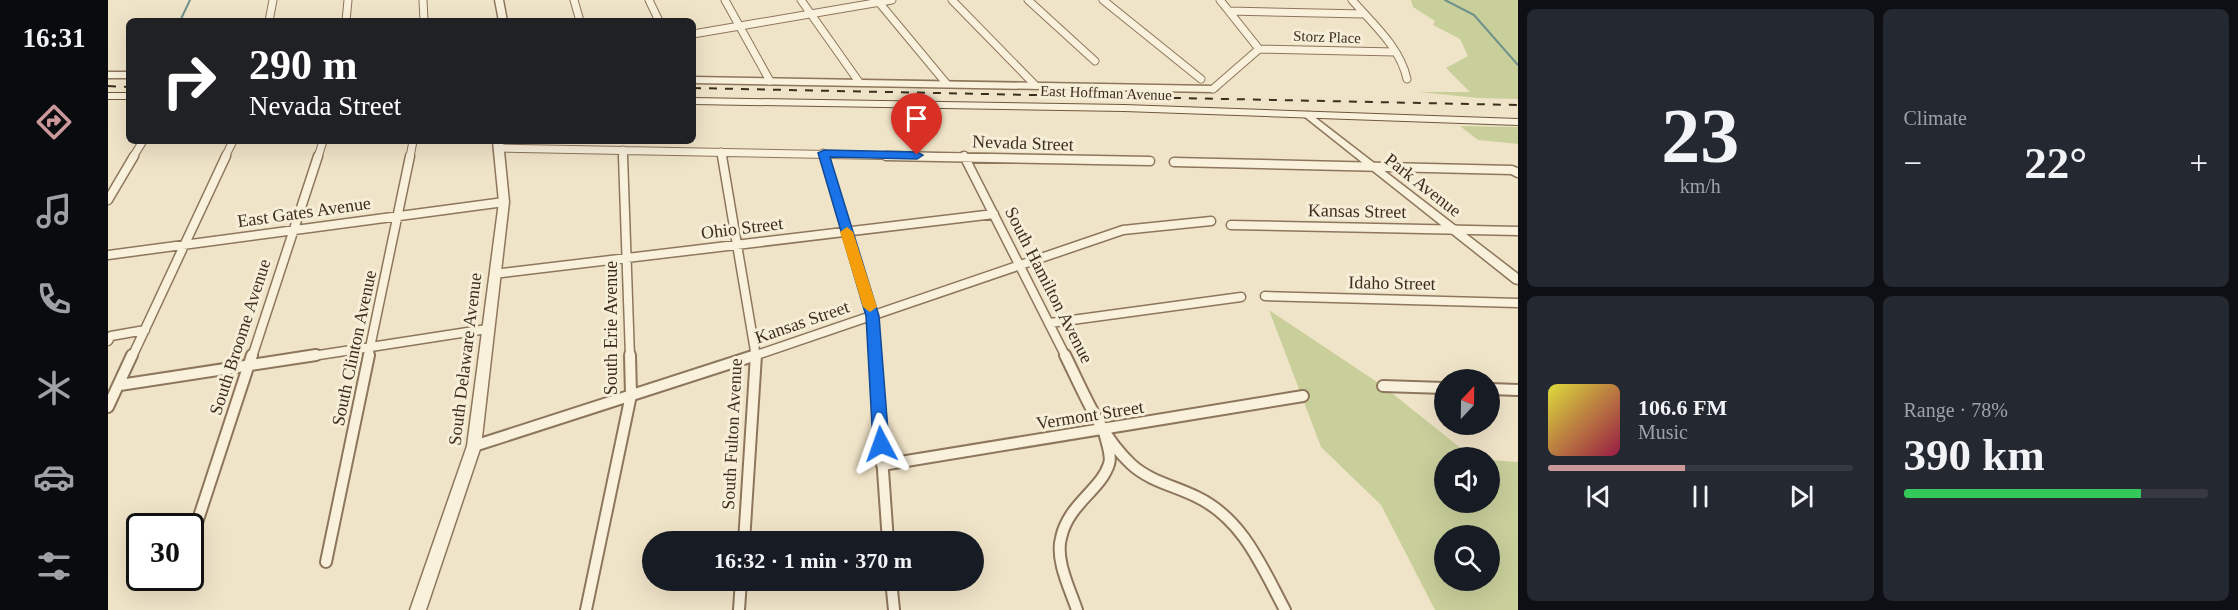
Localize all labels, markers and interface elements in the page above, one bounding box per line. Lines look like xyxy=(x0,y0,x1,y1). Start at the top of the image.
text: 16:31 xyxy=(23,23,86,53)
street label: Storz Place xyxy=(1293,28,1362,46)
icon: right xyxy=(150,42,228,120)
text: 290 m xyxy=(249,42,358,88)
street label: East Hoffman Avenue xyxy=(1040,83,1173,103)
text: Nevada Street xyxy=(249,91,401,121)
text: 23 xyxy=(1661,92,1739,179)
pin xyxy=(891,93,942,155)
icon: directions xyxy=(33,101,75,143)
icon: arrive xyxy=(900,102,933,135)
text: Climate xyxy=(1904,107,1967,129)
street label: Nevada Street xyxy=(972,131,1074,155)
text: 22° xyxy=(2024,138,2087,188)
text: − xyxy=(1904,145,1922,181)
text: + xyxy=(2189,145,2208,181)
street label: Park Avenue xyxy=(1381,149,1465,221)
text: km/h xyxy=(1680,175,1721,197)
icon: music xyxy=(33,190,75,232)
street label: East Gates Avenue xyxy=(236,193,372,231)
street label: Kansas Street xyxy=(1308,200,1406,222)
street label: South Hamilton Avenue xyxy=(1001,204,1097,366)
street label: Ohio Street xyxy=(700,213,784,243)
street label: South Broome Avenue xyxy=(205,257,275,417)
street label: South Erie Avenue xyxy=(601,261,621,395)
street label: South Clinton Avenue xyxy=(328,268,380,428)
street label: South Delaware Avenue xyxy=(444,272,486,446)
street label: Idaho Street xyxy=(1348,272,1436,294)
icon: phone xyxy=(33,278,75,320)
street label: Kansas Street xyxy=(752,297,852,347)
street label: South Fulton Avenue xyxy=(718,358,746,510)
icon: climate xyxy=(33,367,75,409)
north arrow xyxy=(1434,369,1500,435)
map controls xyxy=(1434,369,1500,591)
text: 106.6 FM xyxy=(1638,395,1727,420)
street label: Vermont Street xyxy=(1035,397,1145,433)
text: Range · 78% xyxy=(1904,399,2008,421)
position arrow xyxy=(849,412,913,476)
text: Music xyxy=(1638,421,1688,443)
text: 390 km xyxy=(1904,430,2045,480)
button: sound xyxy=(1434,447,1500,513)
icon: car xyxy=(33,456,75,498)
icon: previous xyxy=(1582,480,1615,513)
icon: pause xyxy=(1684,480,1717,513)
icon: next xyxy=(1785,480,1818,513)
speed limit sign: 30 xyxy=(126,513,204,591)
button: search xyxy=(1434,525,1500,591)
icon: filters xyxy=(33,545,75,587)
text: 16:32 · 1 min · 370 m xyxy=(714,548,912,573)

